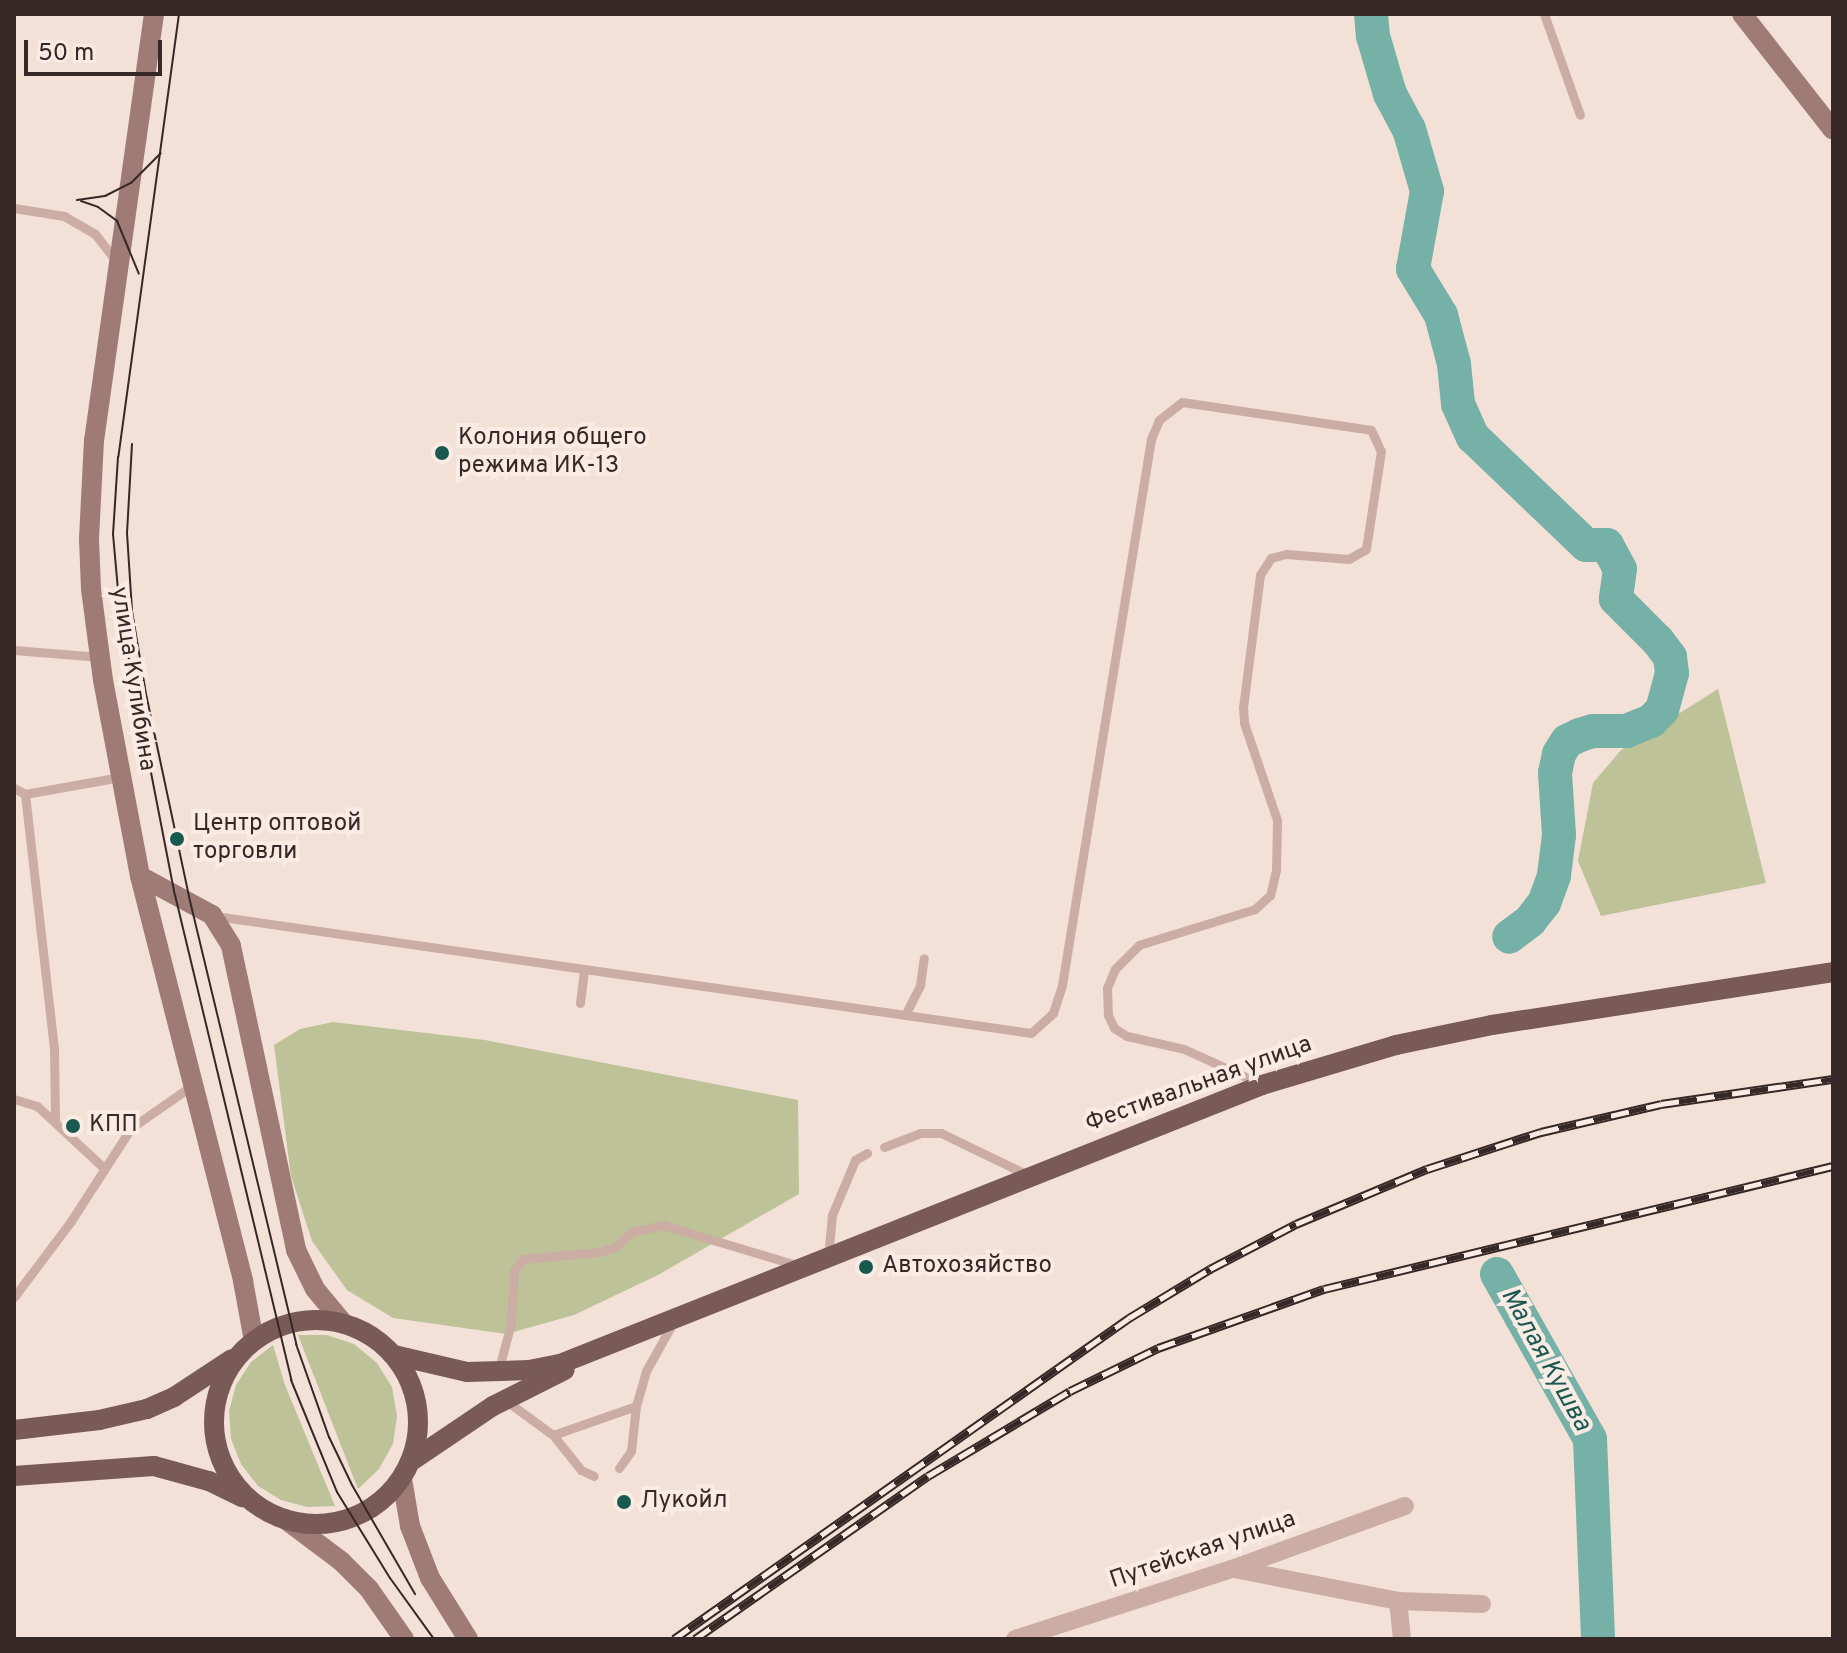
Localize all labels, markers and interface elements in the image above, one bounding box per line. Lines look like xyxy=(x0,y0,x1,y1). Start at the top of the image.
scale bar xyxy=(28,24,166,74)
text: 50 m xyxy=(38,39,94,69)
place label: Колония общего режима ИК-13 xyxy=(458,425,647,481)
marker: Колония общего режима ИК-13 xyxy=(433,444,451,462)
street label: улица Кулибина xyxy=(103,585,161,773)
place label: Центр оптовой торговли xyxy=(193,811,361,867)
marker: Центр оптовой торговли xyxy=(168,830,186,848)
street label: Фестивальная улица xyxy=(1082,1031,1316,1139)
place label: КПП xyxy=(89,1112,138,1140)
marker: КПП xyxy=(64,1117,82,1135)
place label: Автохозяйство xyxy=(882,1253,1052,1281)
marker: Автохозяйство xyxy=(857,1258,875,1276)
water label: Малая Кушва xyxy=(1493,1283,1597,1437)
place label: Лукойл xyxy=(640,1488,727,1516)
marker: Лукойл xyxy=(615,1493,633,1511)
street label: Путейская улица xyxy=(1106,1506,1300,1596)

